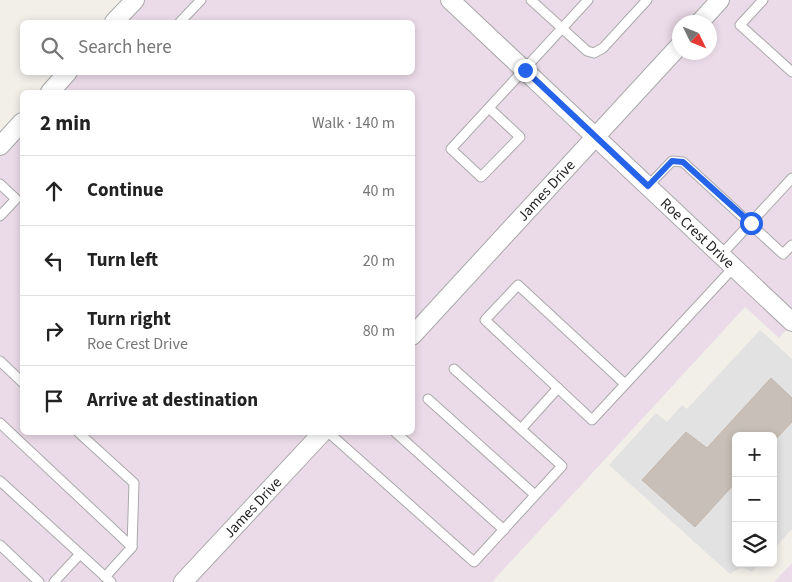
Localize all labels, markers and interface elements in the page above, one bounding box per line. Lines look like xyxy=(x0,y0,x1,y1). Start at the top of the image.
north arrow xyxy=(672,15,717,60)
search box xyxy=(20,20,415,75)
icon: search xyxy=(38,34,66,62)
text: Search here xyxy=(78,34,172,61)
route end xyxy=(514,59,537,82)
text: 2 min xyxy=(40,108,91,138)
text: Walk · 140 m xyxy=(312,112,395,134)
street label: James Drive xyxy=(513,155,580,226)
icon: ahead xyxy=(40,177,68,205)
text: Continue xyxy=(87,177,164,204)
text: 40 m xyxy=(363,180,395,202)
street label: Roe Crest Drive xyxy=(656,193,739,274)
route start xyxy=(740,212,763,235)
icon: left xyxy=(40,247,68,275)
text: Turn left xyxy=(87,247,158,274)
text: 20 m xyxy=(363,250,395,272)
text: Turn right xyxy=(87,306,171,333)
icon: right xyxy=(40,317,68,345)
text: 80 m xyxy=(363,320,395,342)
text: Roe Crest Drive xyxy=(87,333,188,355)
icon: arrive xyxy=(40,387,68,415)
text: Arrive at destination xyxy=(87,387,258,414)
map controls xyxy=(732,432,777,567)
button: + xyxy=(732,432,777,477)
street label: James Drive xyxy=(219,473,287,543)
button: − xyxy=(732,477,777,522)
button: layers xyxy=(732,522,777,567)

